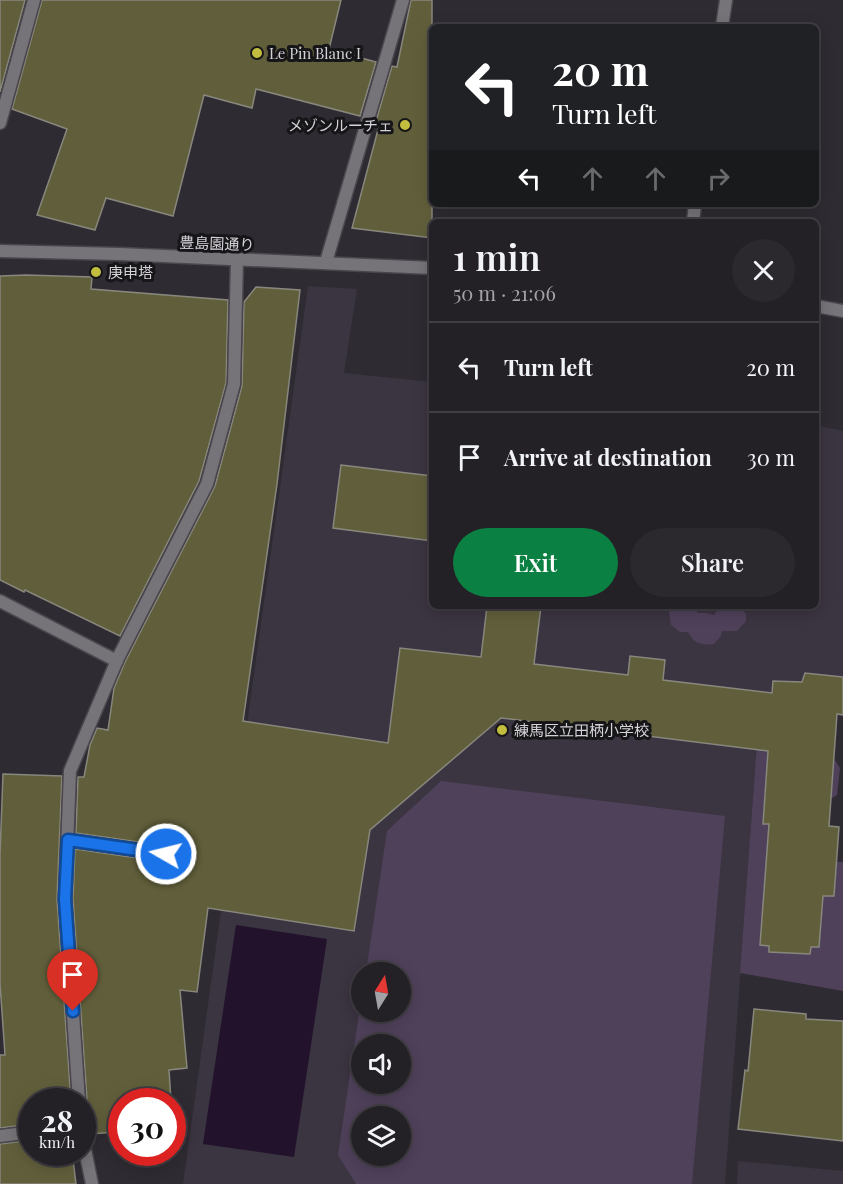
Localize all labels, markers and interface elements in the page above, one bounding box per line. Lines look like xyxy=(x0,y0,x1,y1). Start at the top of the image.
text: 20 m xyxy=(552,41,649,97)
place label: Le Pin Blanc I xyxy=(269,43,361,63)
marker: Le Pin Blanc I xyxy=(250,46,264,60)
icon: left xyxy=(453,48,531,126)
text: Turn left xyxy=(552,95,656,131)
place label: メゾンルーチェ xyxy=(288,115,393,135)
marker: メゾンルーチェ xyxy=(398,118,412,132)
icon: left xyxy=(513,162,546,195)
icon: ahead xyxy=(576,162,609,195)
icon: ahead xyxy=(639,162,672,195)
icon: right xyxy=(702,162,735,195)
street label: 豊島園通り xyxy=(179,232,255,254)
text: 1 min xyxy=(453,232,541,280)
button: close xyxy=(732,239,795,302)
place label: 庚申塔 xyxy=(108,262,153,282)
marker: 庚申塔 xyxy=(89,265,103,279)
text: 50 m · 21:06 xyxy=(453,279,556,306)
icon: left xyxy=(453,351,486,384)
text: Turn left xyxy=(504,352,593,382)
text: 20 m xyxy=(746,352,795,382)
icon: arrive xyxy=(453,441,486,474)
text: Arrive at destination xyxy=(504,442,712,472)
text: 30 m xyxy=(747,442,795,472)
button: Exit xyxy=(453,528,618,597)
button: Share xyxy=(630,528,795,597)
place label: 練馬区立田柄小学校 xyxy=(514,720,649,740)
marker: 練馬区立田柄小学校 xyxy=(495,723,509,737)
position arrow xyxy=(134,822,198,886)
pin xyxy=(47,949,98,1011)
icon: arrive xyxy=(56,958,89,991)
north arrow xyxy=(351,962,411,1022)
map controls xyxy=(351,962,411,1166)
button: sound xyxy=(351,1034,411,1094)
speed limit sign: 30 xyxy=(108,1088,186,1166)
text: 28 xyxy=(41,1100,73,1140)
button: layers xyxy=(351,1106,411,1166)
text: km/h xyxy=(39,1132,75,1152)

